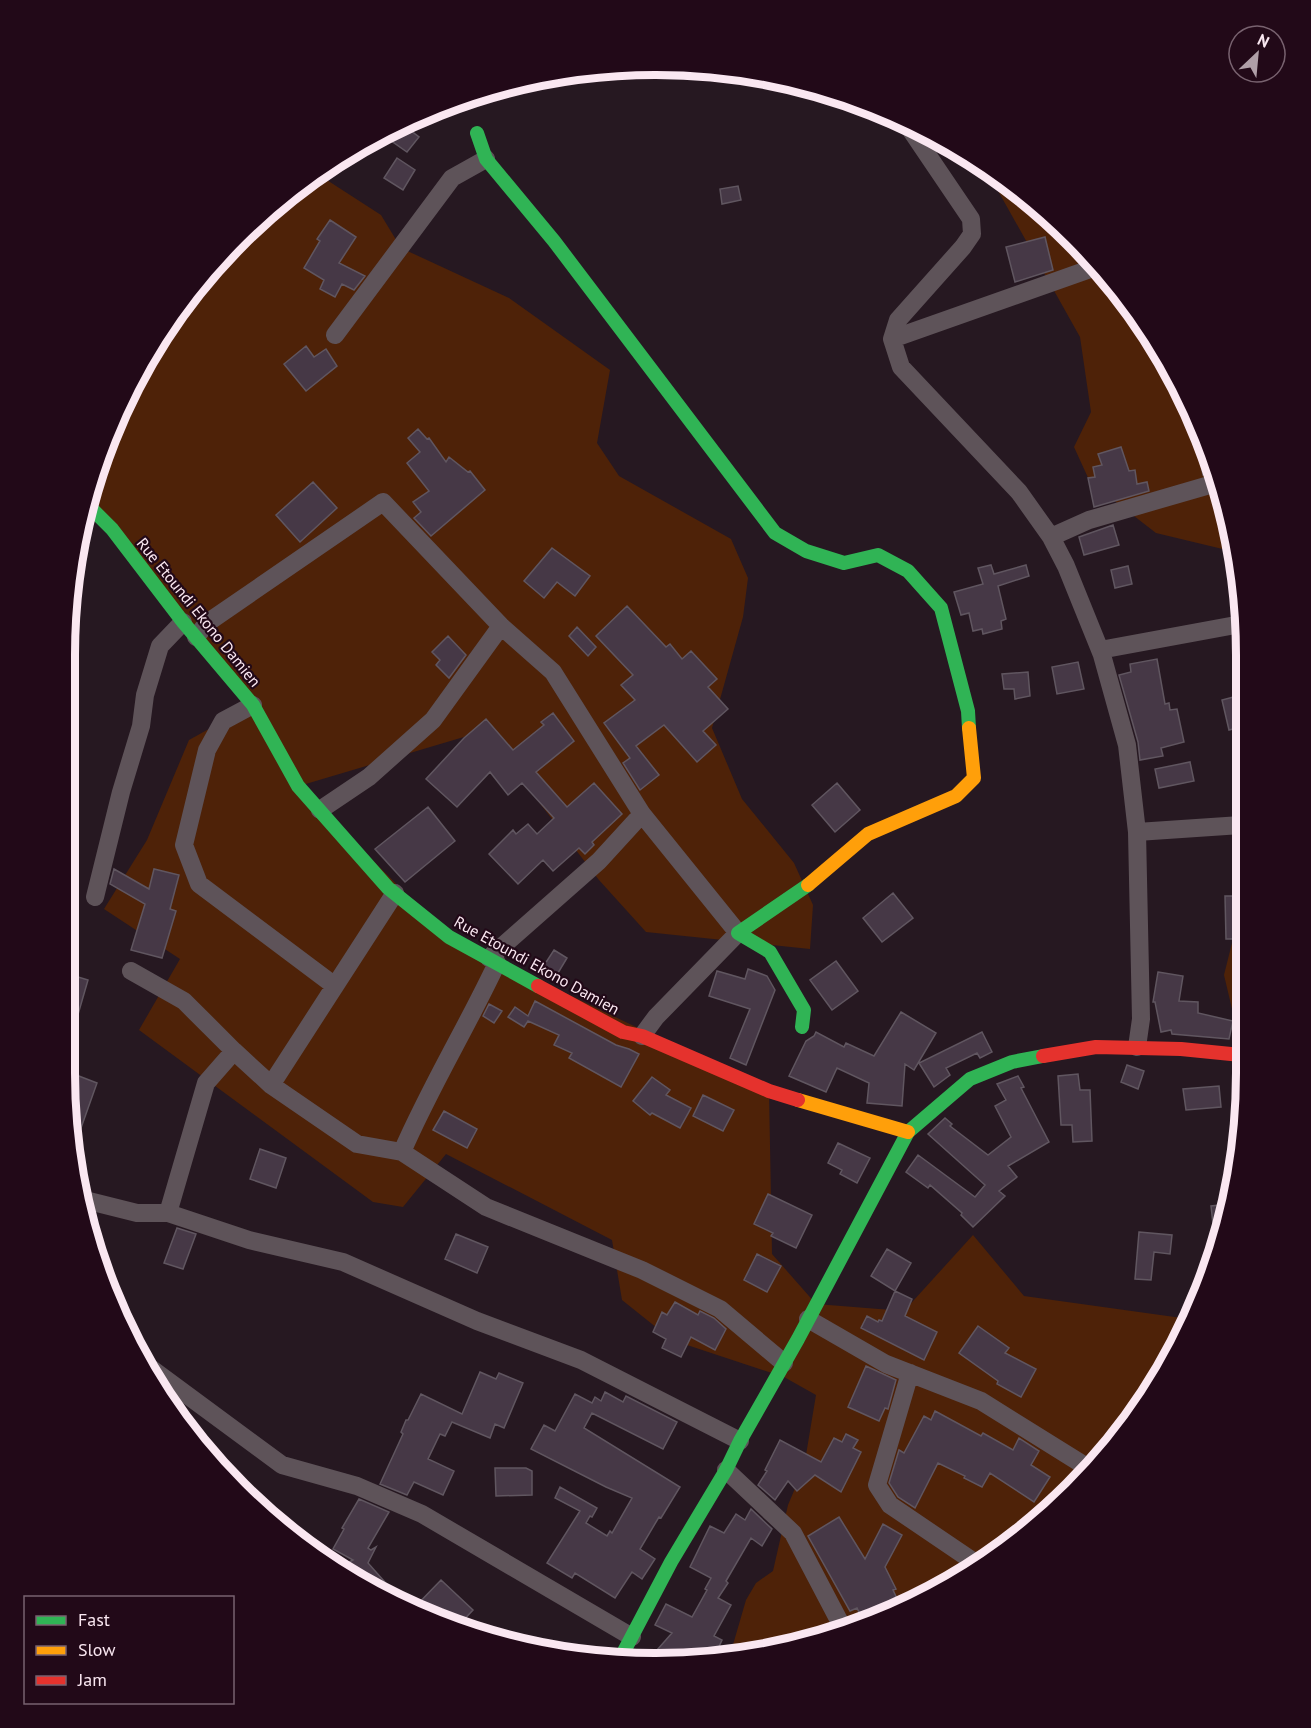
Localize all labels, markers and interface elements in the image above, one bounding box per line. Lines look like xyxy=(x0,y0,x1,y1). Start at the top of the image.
north arrow xyxy=(1227,24,1287,84)
text: N xyxy=(1254,29,1273,52)
street label: Rue Etoundi Ekono Damien xyxy=(133,533,265,691)
street label: Rue Etoundi Ekono Damien xyxy=(451,911,623,1019)
legend xyxy=(24,1596,234,1704)
text: Fast xyxy=(78,1608,110,1631)
text: Slow xyxy=(78,1638,116,1661)
text: Jam xyxy=(77,1668,107,1691)

